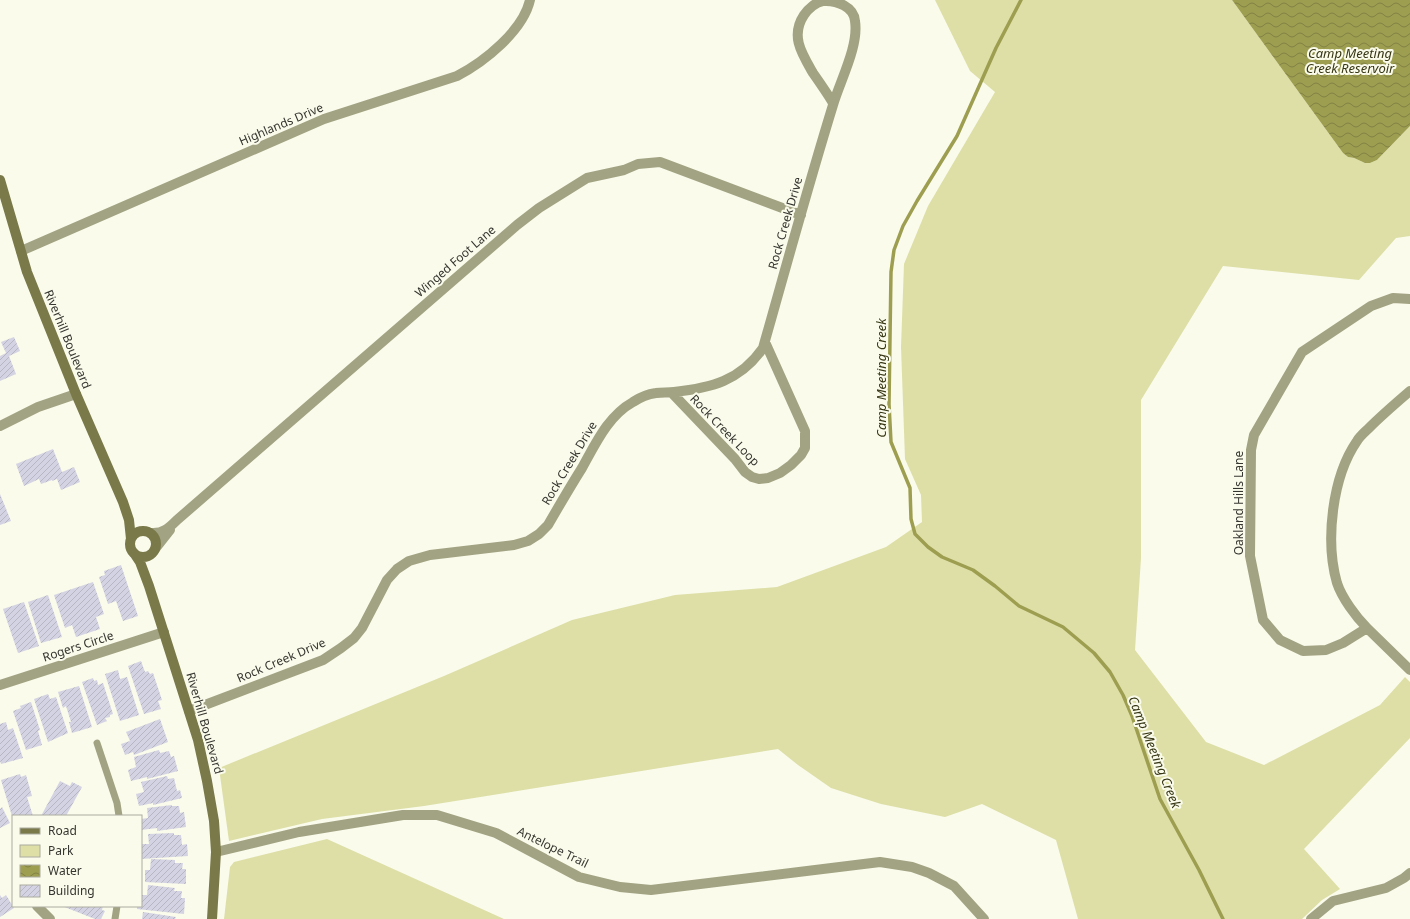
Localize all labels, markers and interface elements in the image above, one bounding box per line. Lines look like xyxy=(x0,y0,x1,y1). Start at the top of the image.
water label: Camp Meeting Creek Reservoir xyxy=(1306,44,1395,77)
street label: Highlands Drive xyxy=(236,99,326,149)
street label: Rock Creek Drive xyxy=(764,175,806,271)
street label: Winged Foot Lane xyxy=(411,221,499,301)
street label: Riverhill Boulevard xyxy=(40,287,96,391)
water label: Camp Meeting Creek xyxy=(872,318,890,438)
street label: Rock Creek Loop xyxy=(686,390,764,470)
street label: Rock Creek Drive xyxy=(537,418,601,508)
street label: Oakland Hills Lane xyxy=(1230,451,1247,555)
street label: Rogers Circle xyxy=(40,626,116,665)
street label: Rock Creek Drive xyxy=(234,634,328,686)
street label: Riverhill Boulevard xyxy=(182,670,228,776)
water label: Camp Meeting Creek xyxy=(1124,693,1186,811)
legend xyxy=(12,815,142,907)
text: Road xyxy=(48,822,77,839)
street label: Antelope Trail xyxy=(514,822,592,872)
text: Park xyxy=(48,842,74,859)
text: Water xyxy=(48,862,82,879)
text: Building xyxy=(48,882,95,899)

